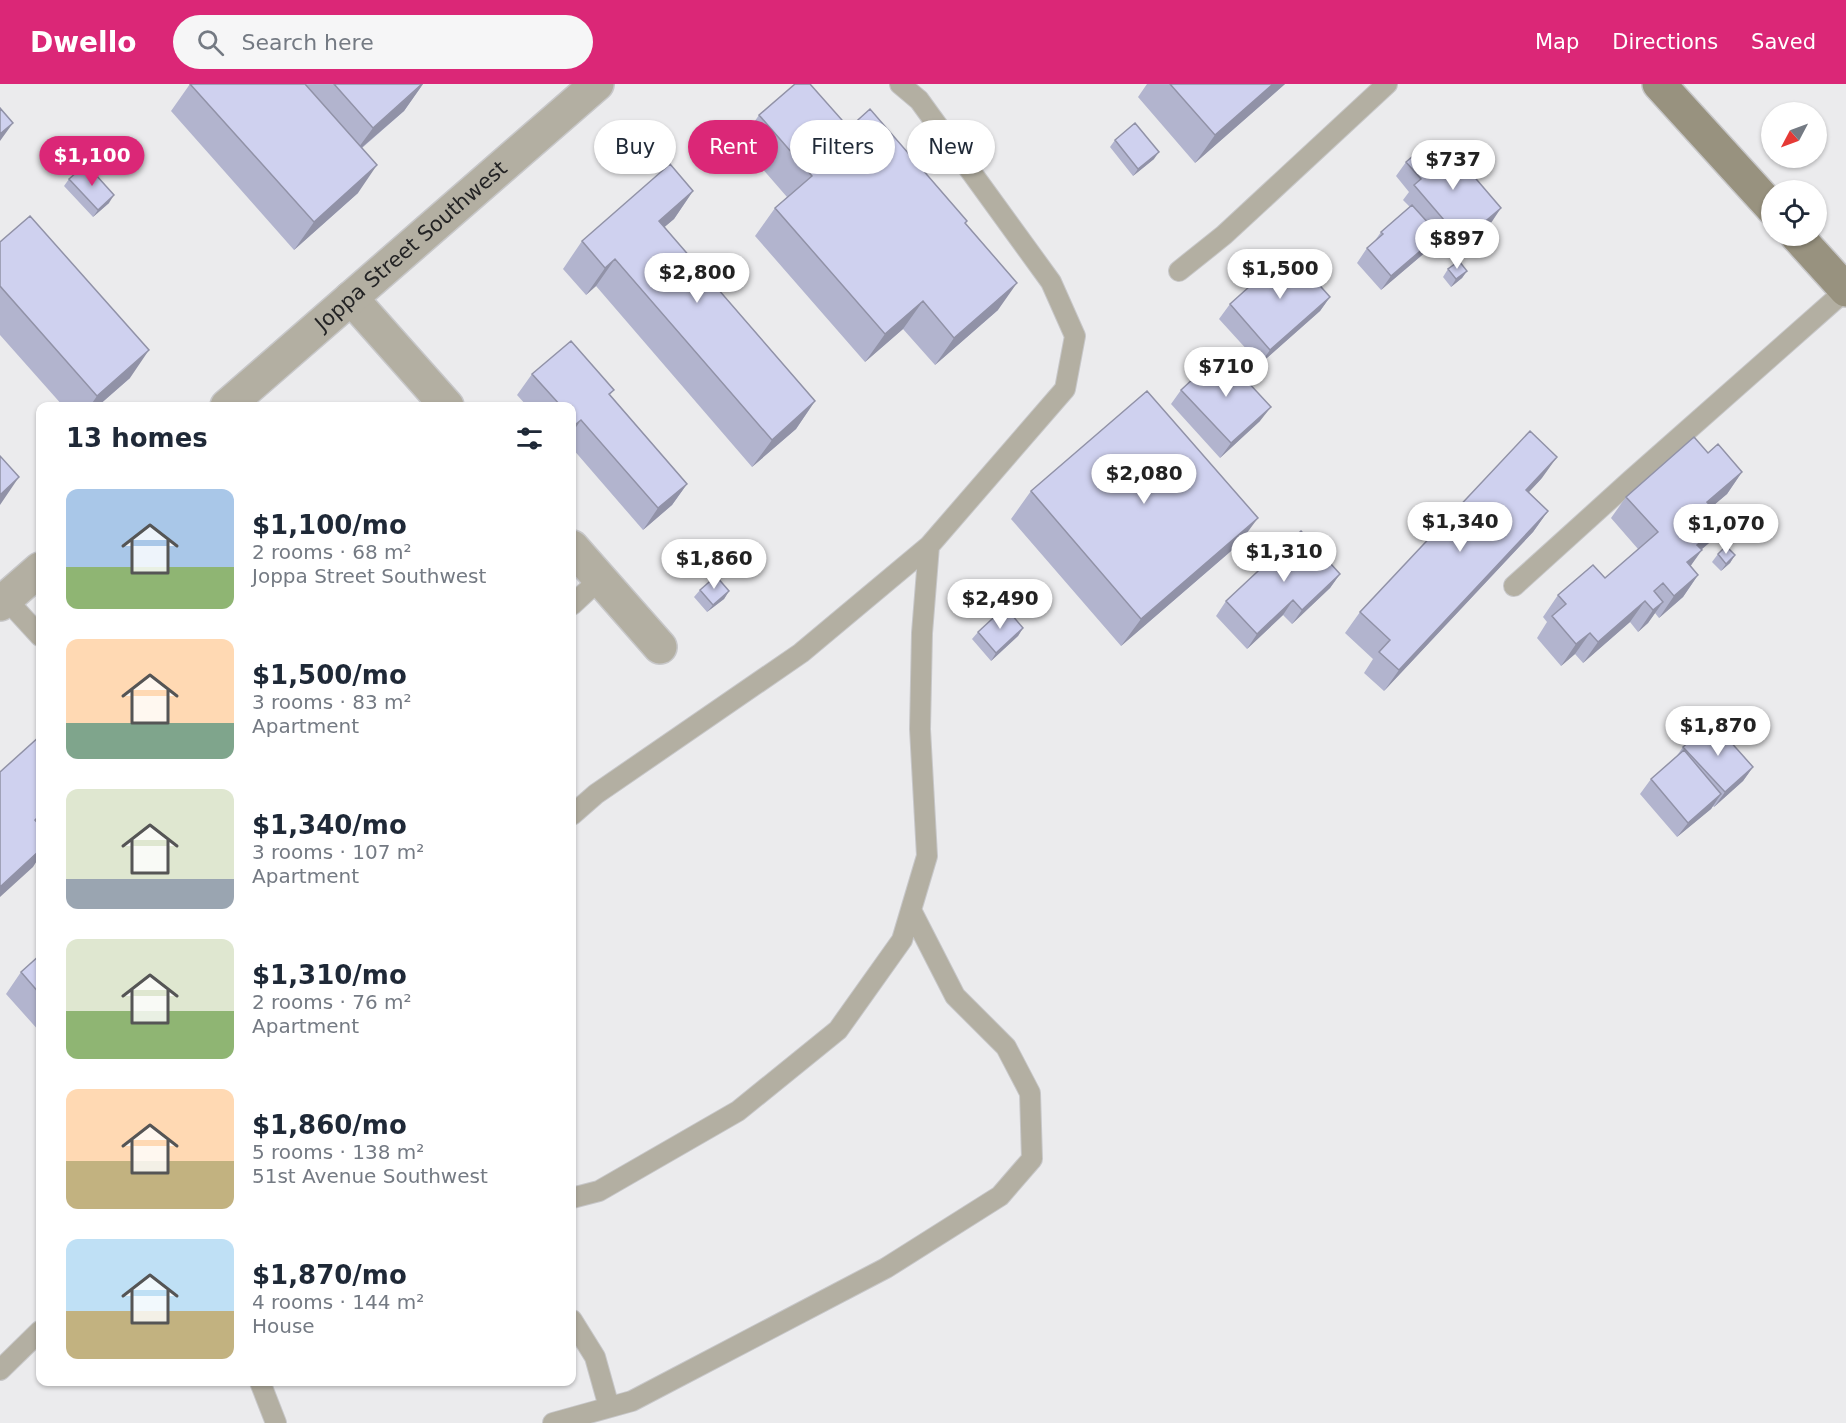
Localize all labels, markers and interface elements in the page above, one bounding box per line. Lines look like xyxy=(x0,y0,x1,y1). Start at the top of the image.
search box xyxy=(173,15,593,69)
text: Dwello xyxy=(30,26,137,59)
icon: search xyxy=(194,26,227,59)
text: Search here xyxy=(242,30,374,55)
text: Map xyxy=(1535,30,1579,54)
text: Directions xyxy=(1612,30,1718,54)
text: Saved xyxy=(1751,30,1816,54)
north arrow xyxy=(1761,102,1827,168)
map controls xyxy=(1761,102,1827,246)
chip: Buy xyxy=(594,120,676,174)
chip: Rent xyxy=(688,120,778,174)
chip: Filters xyxy=(790,120,895,174)
chip: New xyxy=(907,120,995,174)
pin: $1,100 xyxy=(43,136,141,187)
pin: $737 xyxy=(1417,140,1489,191)
text: $1,100 xyxy=(53,143,131,167)
text: $737 xyxy=(1425,147,1481,171)
street label: Joppa Street Southwest xyxy=(309,156,512,337)
button: locate xyxy=(1761,180,1827,246)
pin: $897 xyxy=(1421,219,1493,270)
text: $897 xyxy=(1429,226,1485,250)
pin: $1,500 xyxy=(1231,249,1329,300)
pin: $2,800 xyxy=(648,253,746,304)
text: $1,500 xyxy=(1241,256,1319,280)
text: $2,800 xyxy=(658,260,736,284)
pin: $710 xyxy=(1190,347,1262,398)
text: $710 xyxy=(1198,354,1254,378)
icon: filters xyxy=(513,422,546,455)
text: 13 homes xyxy=(66,423,208,453)
pin: $2,080 xyxy=(1095,454,1193,505)
text: $2,080 xyxy=(1105,461,1183,485)
pin: $1,340 xyxy=(1411,502,1509,553)
pin: $1,070 xyxy=(1677,504,1775,555)
text: $1,340 xyxy=(1421,509,1499,533)
text: $1,100/mo xyxy=(252,510,407,540)
text: $1,070 xyxy=(1687,511,1765,535)
icon: home xyxy=(114,513,186,585)
pin: $1,310 xyxy=(1235,532,1333,583)
pin: $1,860 xyxy=(665,539,763,590)
text: $1,310 xyxy=(1245,539,1323,563)
text: 2 rooms · 68 m² xyxy=(252,540,412,564)
text: $1,860 xyxy=(675,546,753,570)
text: Joppa Street Southwest xyxy=(252,564,486,588)
pin: $2,490 xyxy=(951,579,1049,630)
text: $2,490 xyxy=(961,586,1039,610)
text: $1,500/mo xyxy=(252,660,407,690)
icon: home xyxy=(114,663,186,735)
text: 3 rooms · 83 m² xyxy=(252,690,412,714)
pin: $1,870 xyxy=(1669,706,1767,757)
text: $1,870 xyxy=(1679,713,1757,737)
text: Apartment xyxy=(252,714,359,738)
text: $1,340/mo xyxy=(252,810,407,840)
icon: home xyxy=(114,813,186,885)
text: 3 rooms · 107 m² xyxy=(252,840,424,864)
text: Apartment xyxy=(252,864,359,888)
text: $1,310/mo xyxy=(252,960,407,990)
icon: home xyxy=(114,963,186,1035)
text: 2 rooms · 76 m² xyxy=(252,990,412,1014)
text: Apartment xyxy=(252,1014,359,1038)
text: $1,860/mo xyxy=(252,1110,407,1140)
icon: home xyxy=(114,1113,186,1185)
text: 5 rooms · 138 m² xyxy=(252,1140,424,1164)
text: 51st Avenue Southwest xyxy=(252,1164,488,1188)
text: $1,870/mo xyxy=(252,1260,407,1290)
icon: home xyxy=(114,1263,186,1335)
text: 4 rooms · 144 m² xyxy=(252,1290,424,1314)
text: House xyxy=(252,1314,315,1338)

